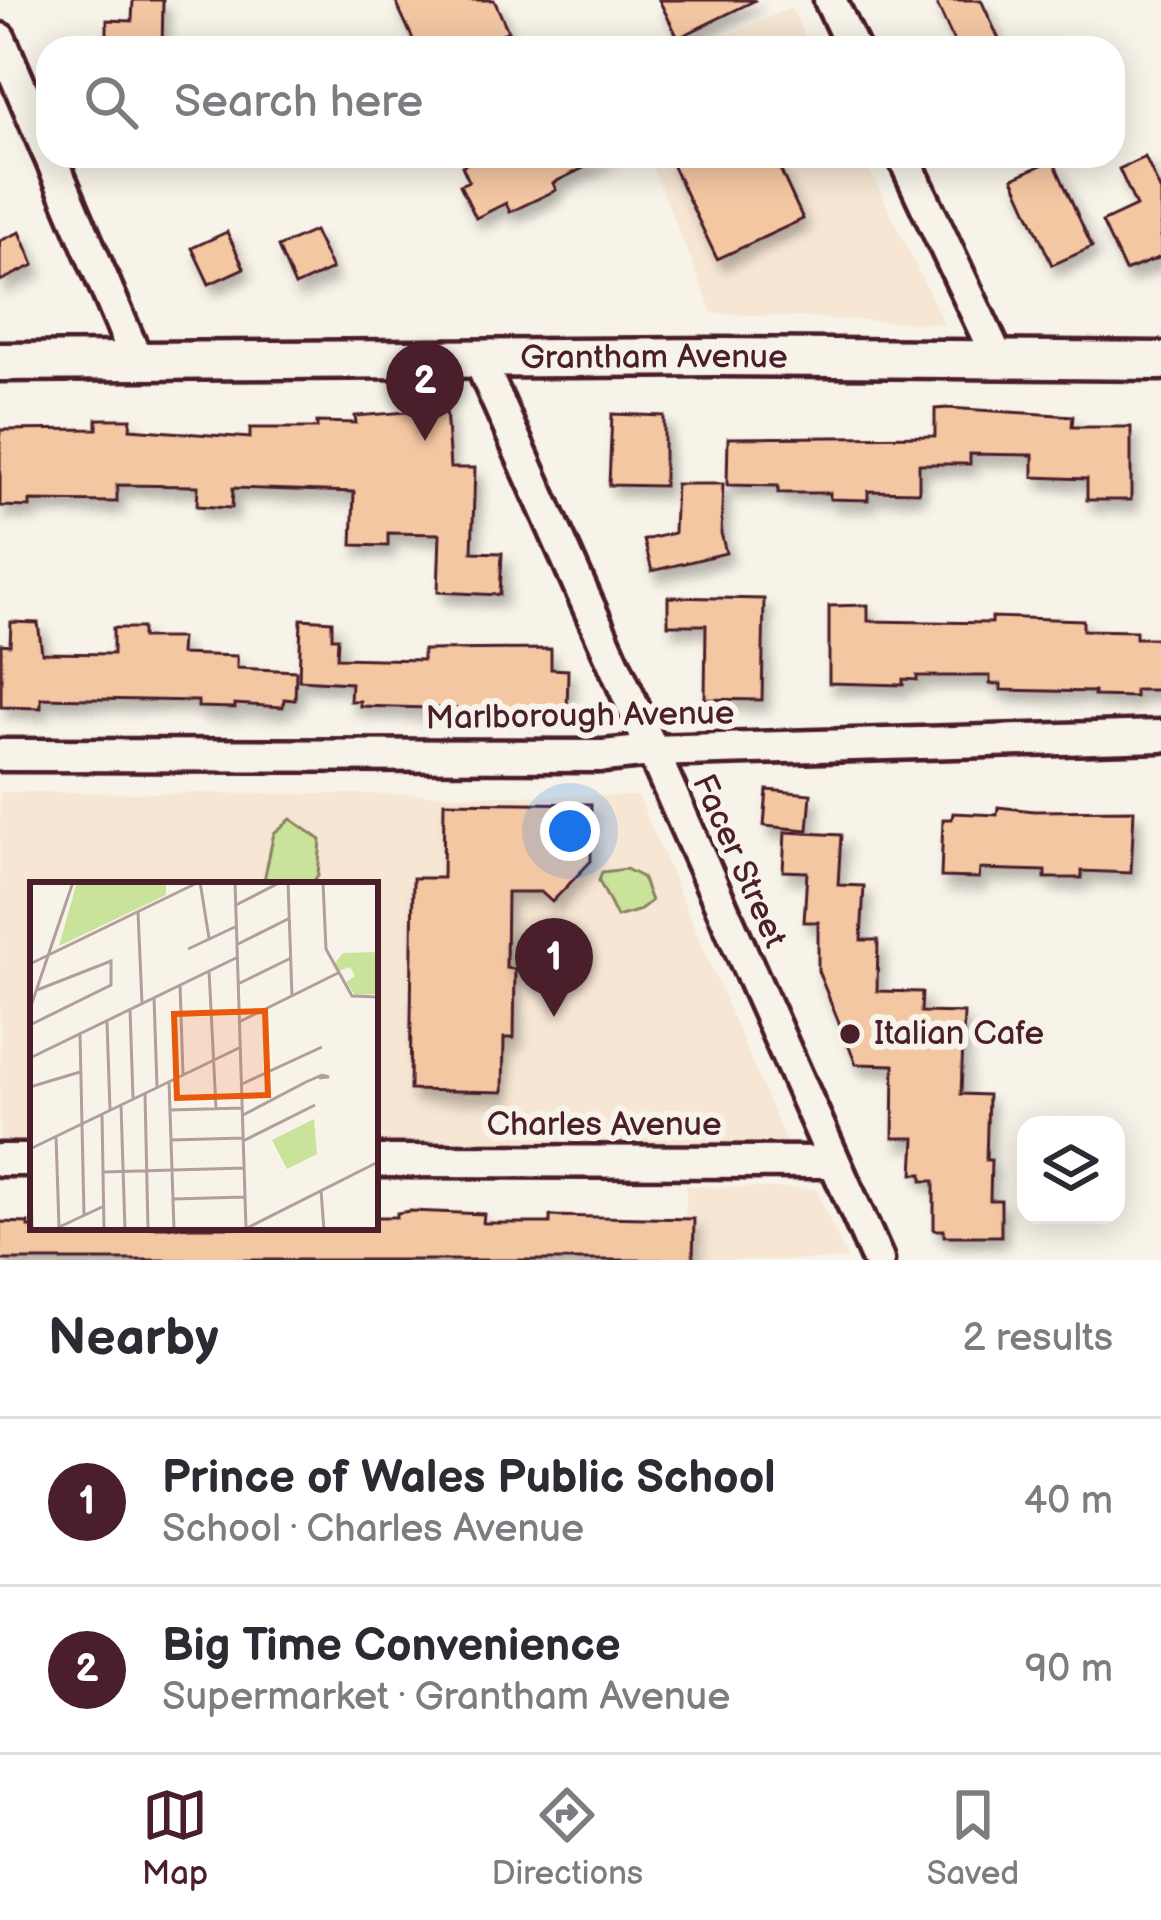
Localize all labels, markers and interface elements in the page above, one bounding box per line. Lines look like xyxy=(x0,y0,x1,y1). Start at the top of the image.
search box xyxy=(36,36,1125,168)
icon: search xyxy=(78,69,144,135)
text: Search here xyxy=(174,75,423,130)
street label: Grantham Avenue xyxy=(520,337,788,378)
pin: 2 xyxy=(386,342,464,441)
street label: Marlborough Avenue xyxy=(425,693,735,739)
street label: Facer Street xyxy=(683,768,795,954)
your location xyxy=(540,801,600,861)
inset map xyxy=(30,882,378,1230)
pin: 1 xyxy=(515,918,593,1017)
place label: Italian Cafe xyxy=(874,1014,1044,1054)
marker: Italian Cafe xyxy=(837,1021,863,1047)
street label: Charles Avenue xyxy=(487,1105,722,1145)
map controls xyxy=(1017,1116,1125,1224)
button: layers xyxy=(1017,1116,1125,1224)
text: Nearby xyxy=(48,1308,219,1369)
text: 2 results xyxy=(962,1315,1113,1362)
text: Prince of Wales Public School xyxy=(162,1451,776,1506)
text: 1 xyxy=(79,1478,95,1525)
text: 40 m xyxy=(1023,1478,1113,1525)
text: School · Charles Avenue xyxy=(162,1506,584,1553)
text: Big Time Convenience xyxy=(162,1619,621,1674)
text: 2 xyxy=(75,1646,99,1693)
text: 90 m xyxy=(1025,1646,1113,1693)
text: Supermarket · Grantham Avenue xyxy=(162,1674,730,1721)
tab: Map xyxy=(142,1782,208,1894)
tab: Directions xyxy=(491,1782,643,1894)
tab: Saved xyxy=(927,1782,1019,1894)

